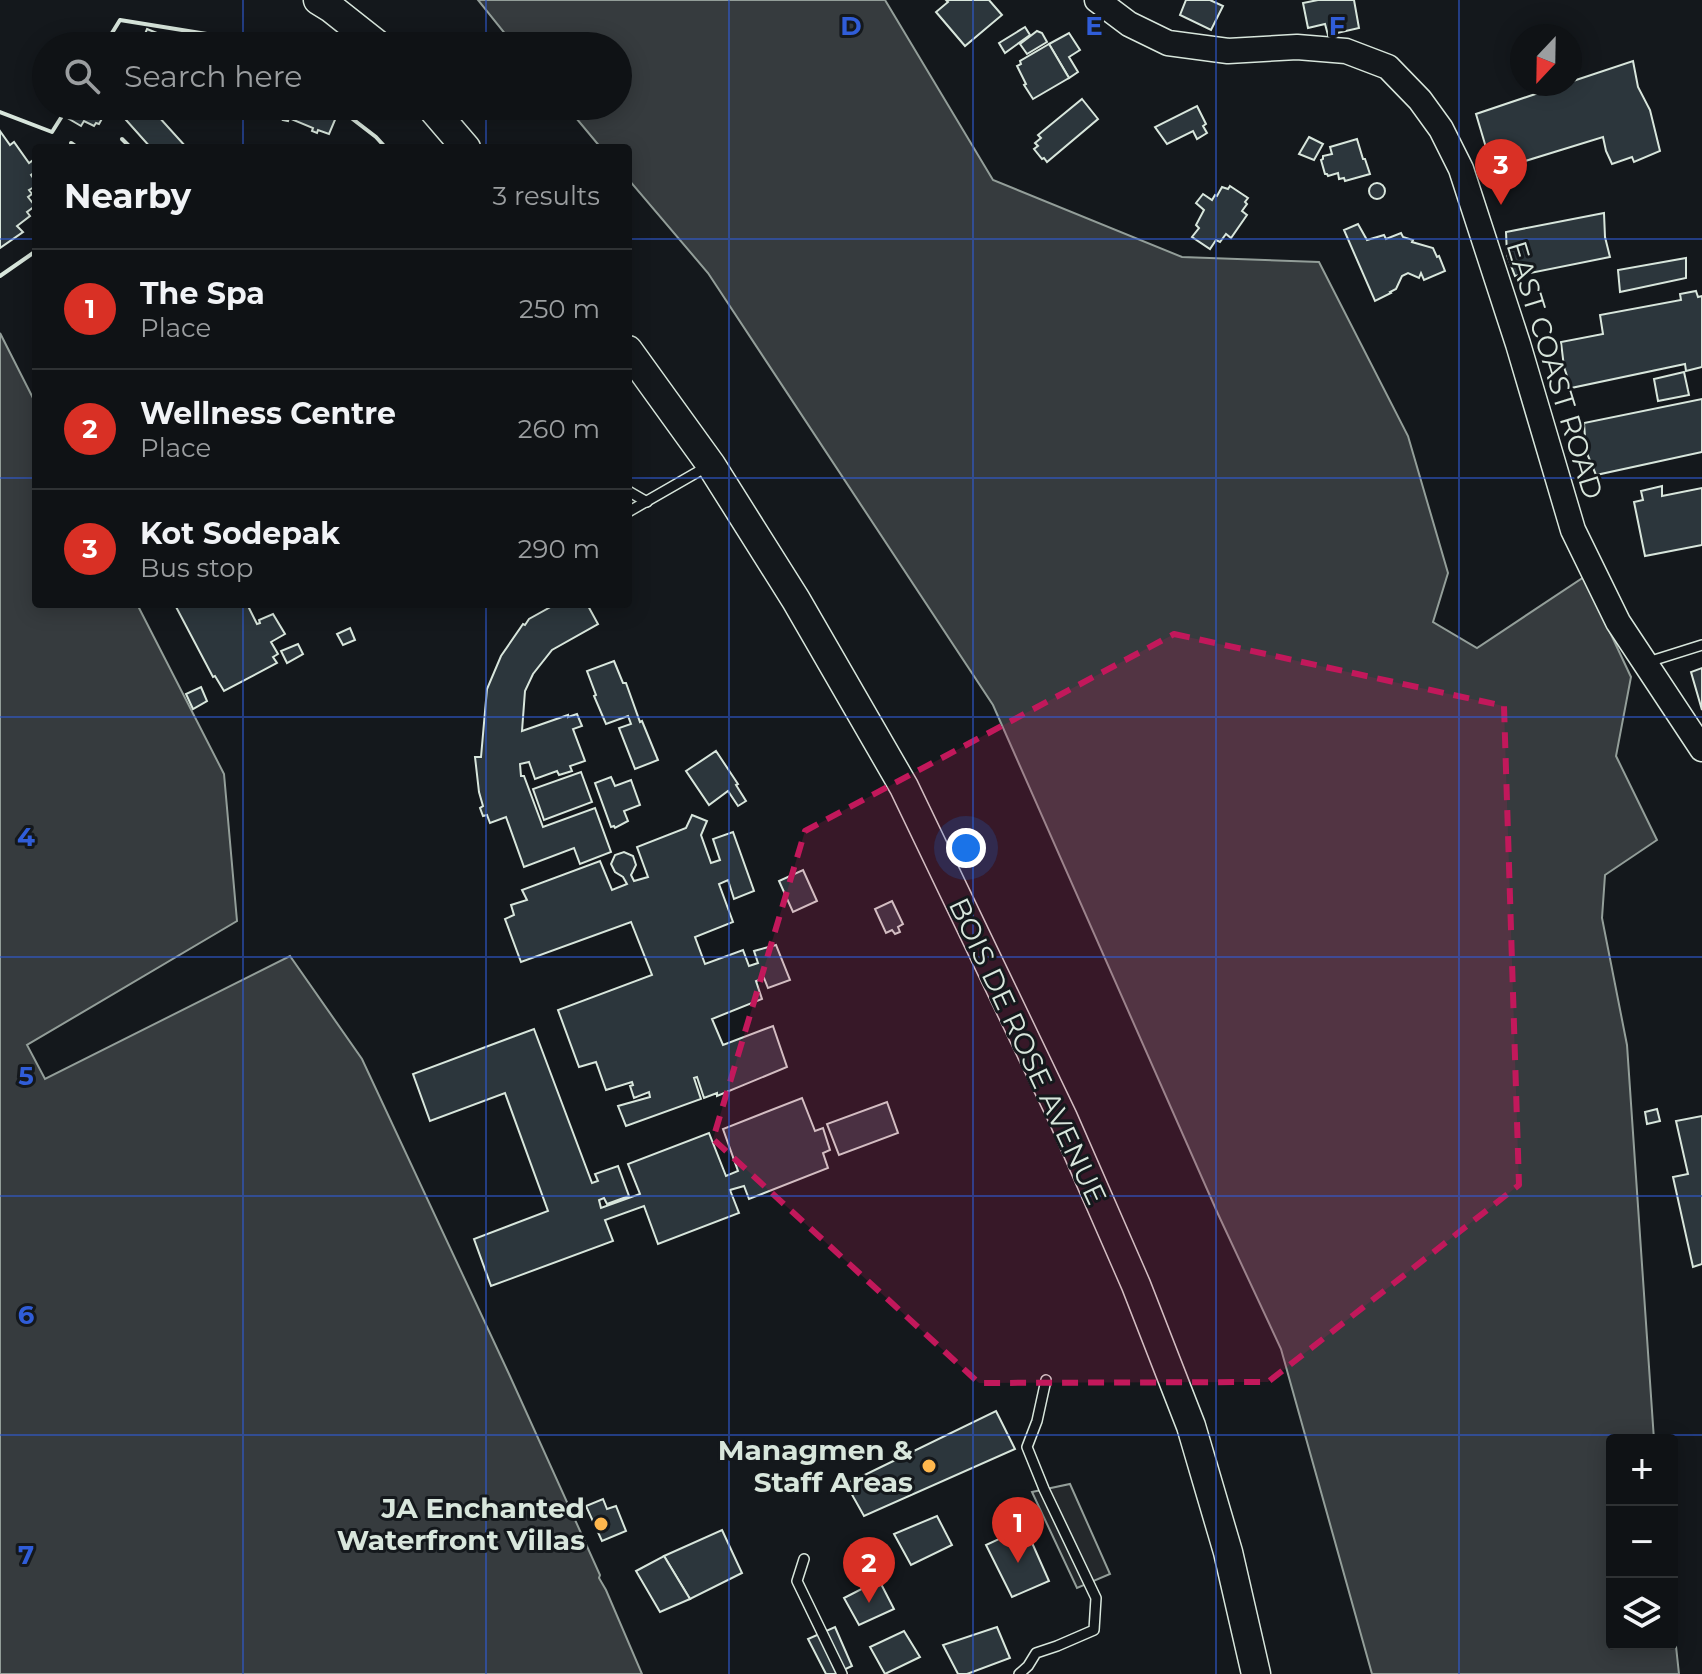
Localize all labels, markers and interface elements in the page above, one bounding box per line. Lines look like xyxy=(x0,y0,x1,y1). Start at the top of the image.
text: D xyxy=(840,10,862,42)
text: E xyxy=(1085,10,1103,42)
text: F xyxy=(1329,10,1345,42)
north arrow xyxy=(1510,24,1582,96)
search box xyxy=(32,32,632,120)
icon: search xyxy=(60,54,104,98)
text: Search here xyxy=(124,58,302,95)
pin: 3 xyxy=(1475,139,1527,205)
text: Nearby xyxy=(64,175,191,217)
text: 3 results xyxy=(493,180,600,212)
street label: EAST COAST ROAD xyxy=(1500,237,1610,503)
text: The Spa xyxy=(140,275,265,312)
text: 1 xyxy=(85,293,95,325)
text: 250 m xyxy=(519,293,600,325)
text: Place xyxy=(140,312,211,344)
text: Wellness Centre xyxy=(140,395,396,432)
text: 2 xyxy=(82,413,98,445)
text: 260 m xyxy=(518,413,600,445)
text: Place xyxy=(140,432,211,464)
text: Kot Sodepak xyxy=(140,515,340,552)
text: 3 xyxy=(82,533,98,565)
text: 290 m xyxy=(518,533,600,565)
text: Bus stop xyxy=(140,552,253,584)
text: 4 xyxy=(17,821,35,853)
your location xyxy=(946,828,986,868)
street label: BOIS DE ROSE AVENUE xyxy=(942,892,1114,1210)
text: 5 xyxy=(18,1060,34,1092)
text: 6 xyxy=(18,1299,35,1331)
place label: Managmen & Staff Areas xyxy=(718,1433,913,1499)
map controls xyxy=(1606,1434,1678,1650)
button: + xyxy=(1606,1434,1678,1506)
marker: Managmen & Staff Areas xyxy=(920,1457,938,1475)
place label: JA Enchanted Waterfront Villas xyxy=(337,1491,585,1557)
pin: 1 xyxy=(992,1497,1044,1563)
button: − xyxy=(1606,1506,1678,1578)
marker: JA Enchanted Waterfront Villas xyxy=(592,1515,610,1533)
pin: 2 xyxy=(843,1537,895,1603)
text: 7 xyxy=(18,1539,34,1571)
button: layers xyxy=(1606,1578,1678,1650)

